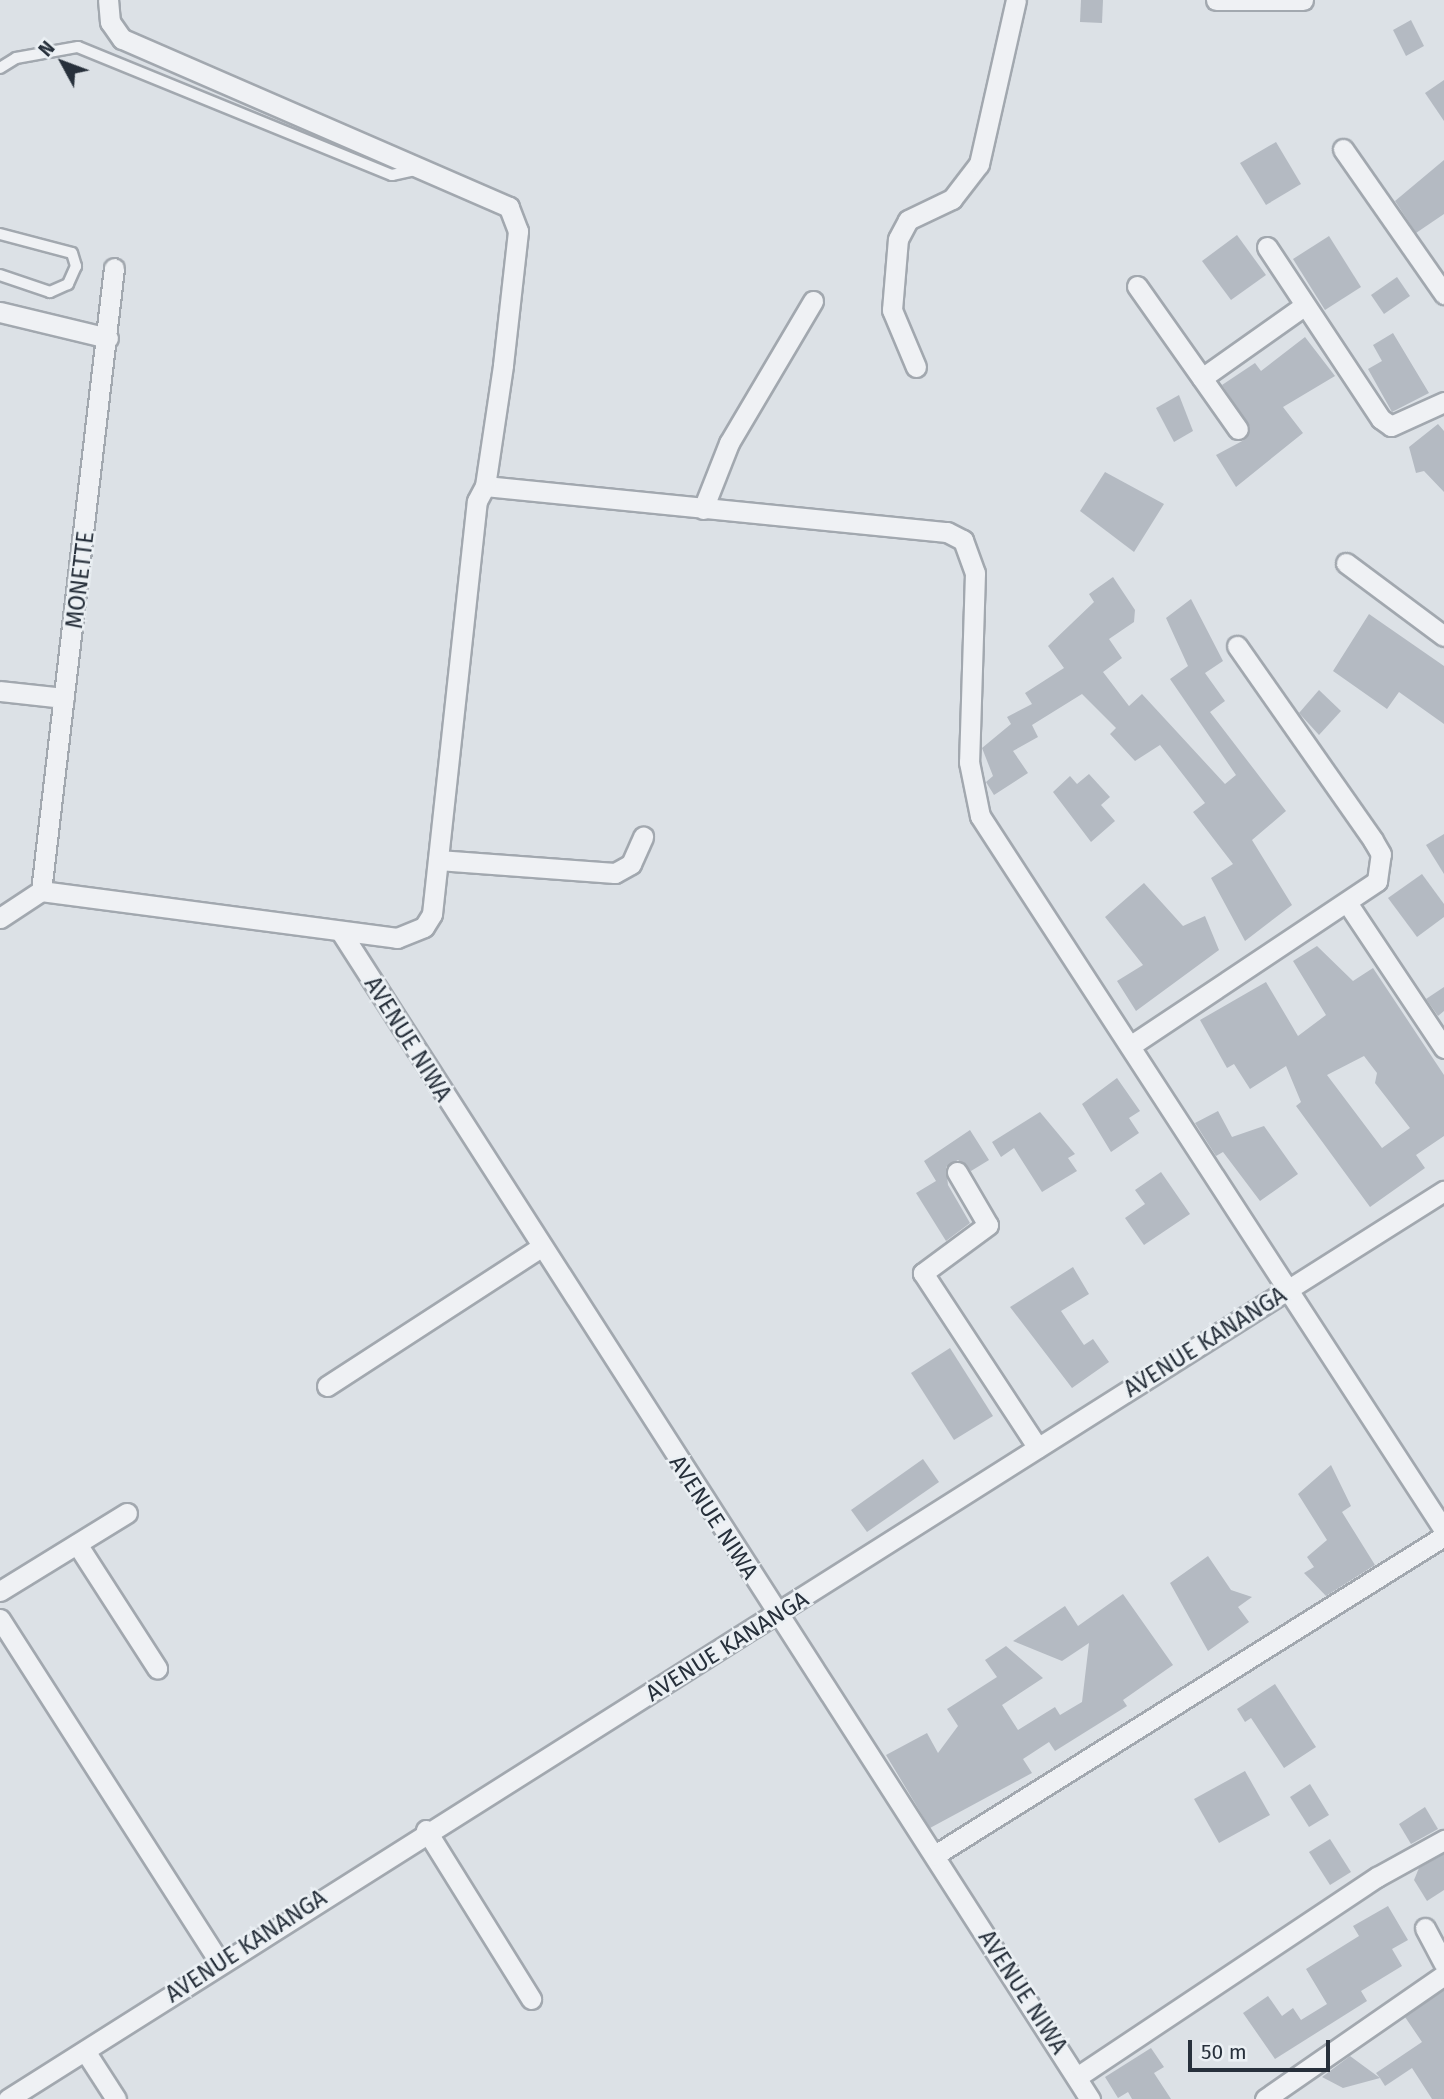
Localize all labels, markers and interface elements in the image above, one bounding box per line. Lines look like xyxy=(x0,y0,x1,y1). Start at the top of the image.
north arrow xyxy=(28,28,98,98)
text: N xyxy=(34,37,60,61)
street label: MONETTE xyxy=(60,530,100,630)
street label: AVENUE NIWA xyxy=(359,971,457,1107)
street label: AVENUE KANANGA xyxy=(1119,1281,1291,1403)
street label: AVENUE NIWA xyxy=(664,1450,764,1584)
street label: AVENUE KANANGA xyxy=(641,1585,813,1707)
street label: AVENUE KANANGA xyxy=(160,1884,332,2008)
street label: AVENUE NIWA xyxy=(973,1925,1073,2059)
scale bar xyxy=(1192,2025,1334,2070)
text: 50 m xyxy=(1201,2039,1247,2065)

